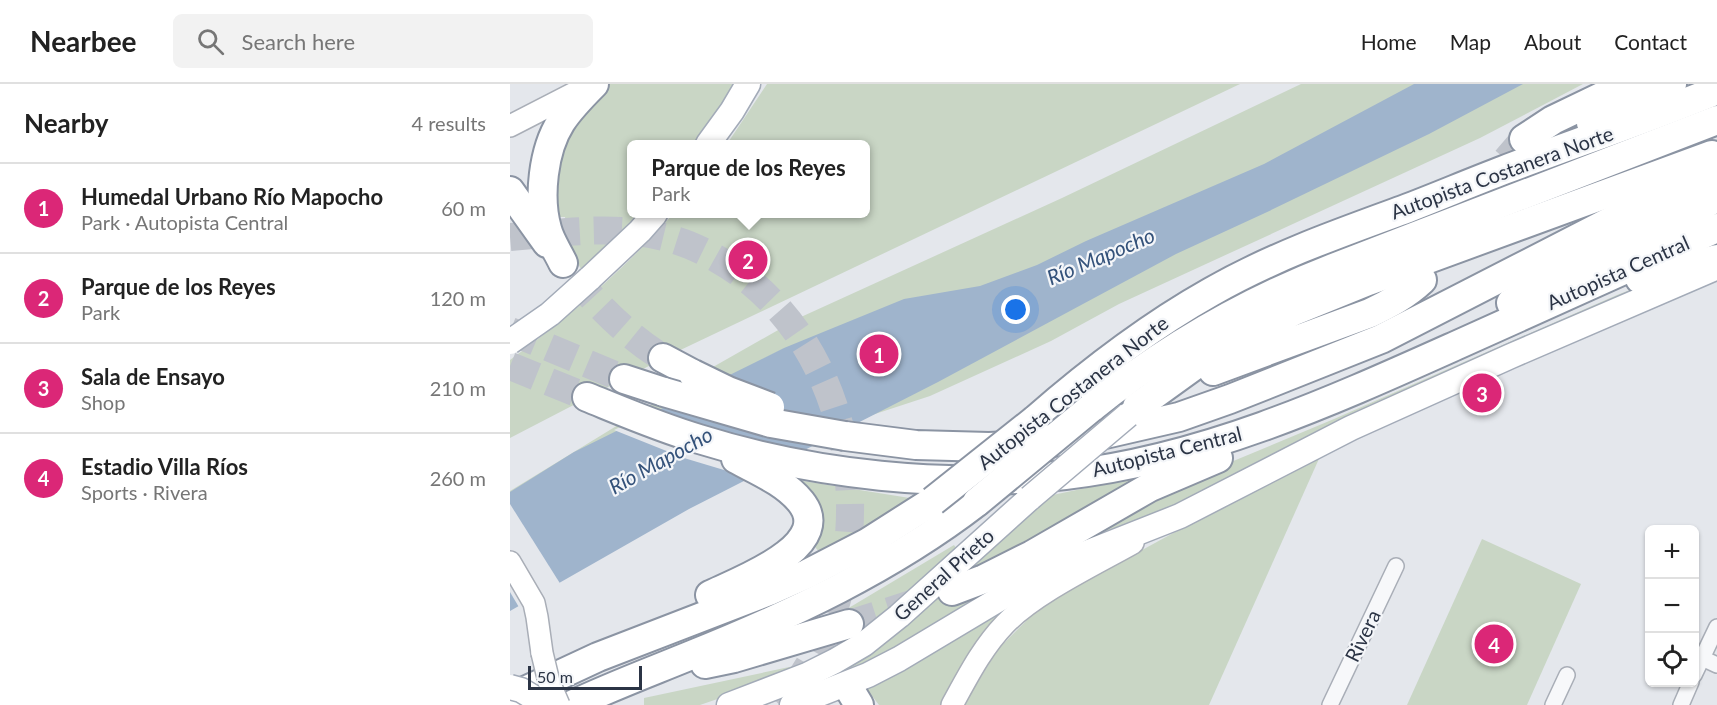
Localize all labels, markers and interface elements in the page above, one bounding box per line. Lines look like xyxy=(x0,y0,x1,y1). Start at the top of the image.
search box xyxy=(173,14,593,68)
text: Nearbee xyxy=(30,24,137,58)
icon: search xyxy=(194,25,227,58)
text: Search here xyxy=(242,28,355,55)
text: Home xyxy=(1361,29,1417,54)
text: Map xyxy=(1450,29,1491,54)
text: About xyxy=(1524,29,1581,54)
text: Contact xyxy=(1614,29,1687,54)
text: Nearby xyxy=(24,107,109,139)
text: 4 results xyxy=(411,111,486,135)
street label: Autopista Costanera Norte xyxy=(1387,121,1616,224)
popup xyxy=(627,140,870,218)
text: Parque de los Reyes xyxy=(651,154,846,181)
text: Park xyxy=(651,181,690,205)
text: Humedal Urbano Río Mapocho xyxy=(81,183,383,210)
text: 1 xyxy=(38,196,49,220)
text: 60 m xyxy=(441,196,486,220)
text: Park · Autopista Central xyxy=(81,210,288,234)
water label: Río Mapocho xyxy=(1043,222,1158,290)
street label: Autopista Central xyxy=(1543,230,1693,314)
pin: 2 xyxy=(728,238,768,282)
text: Parque de los Reyes xyxy=(81,273,276,300)
text: 2 xyxy=(38,286,49,310)
text: 120 m xyxy=(430,286,486,310)
your location xyxy=(1001,295,1030,324)
text: Park xyxy=(81,300,120,324)
street label: Autopista Costanera Norte xyxy=(972,310,1172,474)
pin: 1 xyxy=(860,332,898,376)
text: Sala de Ensayo xyxy=(81,363,225,390)
pin: 3 xyxy=(1462,370,1502,416)
text: 3 xyxy=(38,376,49,400)
text: 210 m xyxy=(430,376,486,400)
text: Shop xyxy=(81,390,125,414)
water label: Río Mapocho xyxy=(604,421,717,498)
street label: Autopista Central xyxy=(1089,421,1244,481)
text: Estadio Villa Ríos xyxy=(81,453,248,480)
text: 4 xyxy=(38,466,49,490)
text: 260 m xyxy=(430,466,486,490)
text: Sports · Rivera xyxy=(81,480,208,504)
street label: General Prieto xyxy=(888,523,998,626)
map controls xyxy=(1645,525,1699,687)
button: + xyxy=(1645,525,1699,579)
button: − xyxy=(1645,579,1699,633)
street label: Rivera xyxy=(1339,606,1385,665)
pin: 4 xyxy=(1474,622,1514,666)
button: locate xyxy=(1645,633,1699,687)
scale bar xyxy=(528,663,642,690)
text: 50 m xyxy=(537,667,573,686)

